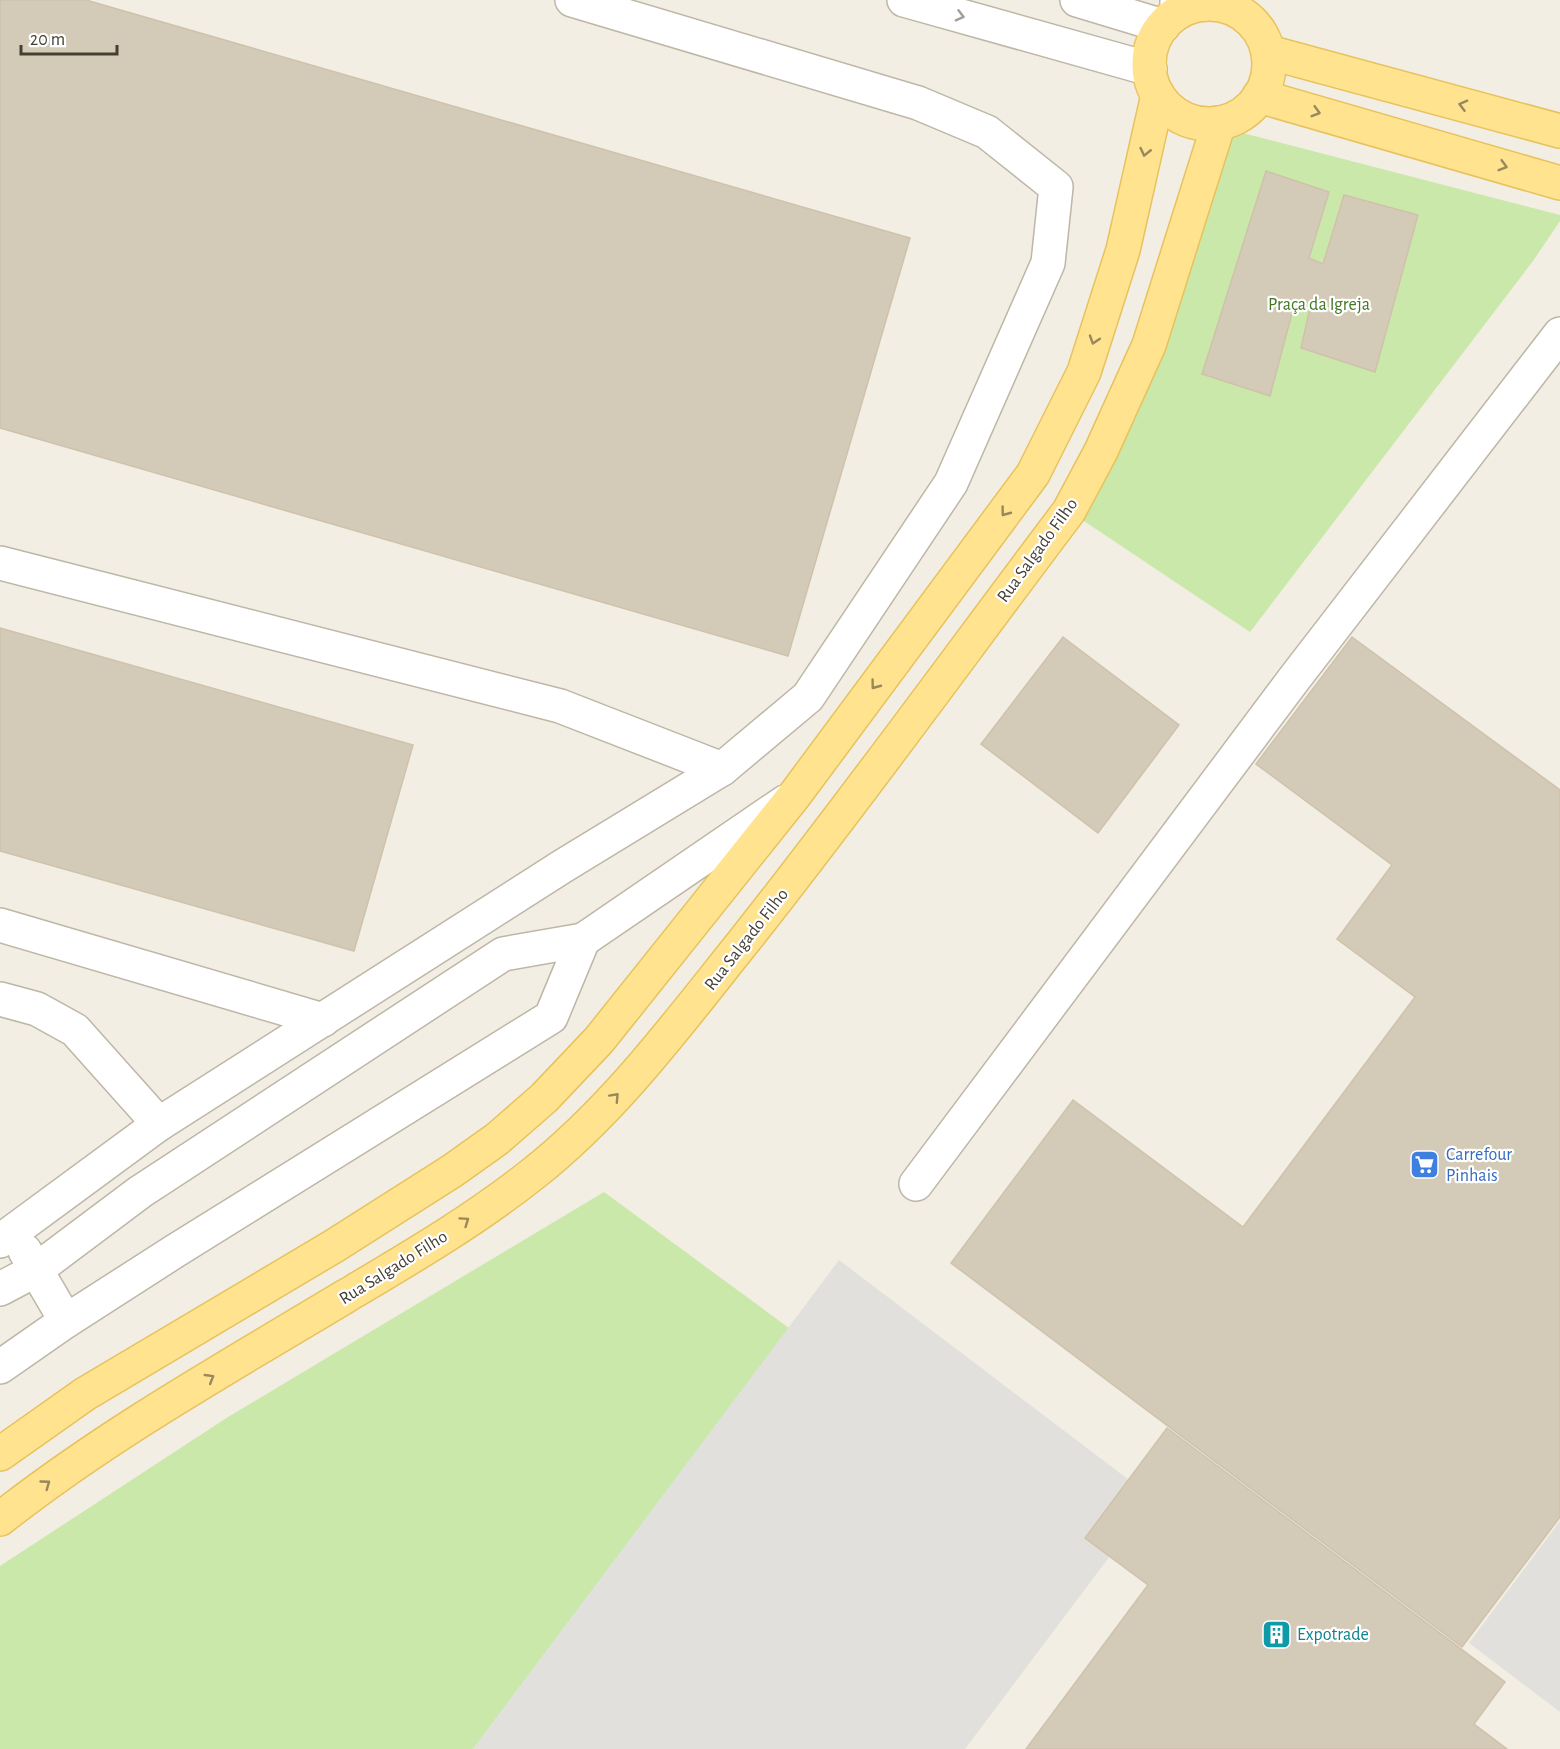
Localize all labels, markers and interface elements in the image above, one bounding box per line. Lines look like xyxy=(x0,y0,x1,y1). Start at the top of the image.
one-way arrow xyxy=(955,9,965,22)
scale bar xyxy=(21,18,117,56)
text: 20 m xyxy=(30,31,65,49)
one-way arrow xyxy=(1458,100,1469,112)
one-way arrow xyxy=(1311,105,1321,118)
one-way arrow xyxy=(1140,147,1153,157)
one-way arrow xyxy=(1498,159,1508,172)
park label: Praça da Igreja xyxy=(1268,296,1370,314)
one-way arrow xyxy=(1089,334,1101,345)
street label: Rua Salgado Filho xyxy=(994,495,1082,606)
one-way arrow xyxy=(1001,506,1012,517)
one-way arrow xyxy=(872,679,883,690)
street label: Rua Salgado Filho xyxy=(702,885,792,994)
one-way arrow xyxy=(608,1093,619,1103)
place label: Carrefour Pinhais xyxy=(1446,1146,1512,1185)
supermarket icon: Carrefour Pinhais xyxy=(1409,1148,1441,1180)
one-way arrow xyxy=(459,1217,470,1228)
street label: Rua Salgado Filho xyxy=(336,1227,451,1308)
one-way arrow xyxy=(204,1374,214,1385)
one-way arrow xyxy=(40,1480,51,1491)
building icon: Expotrade xyxy=(1260,1618,1292,1650)
place label: Expotrade xyxy=(1297,1626,1369,1644)

